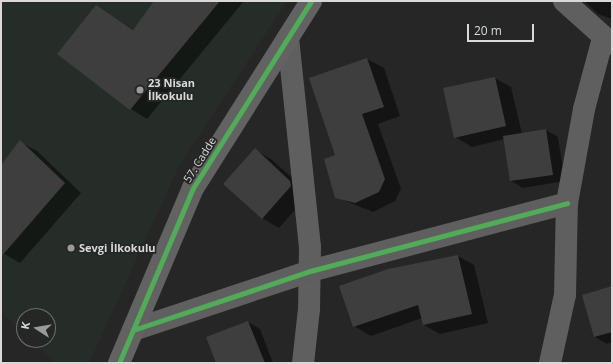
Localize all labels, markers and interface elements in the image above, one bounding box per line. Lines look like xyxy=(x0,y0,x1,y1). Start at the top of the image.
scale bar xyxy=(469,16,536,42)
text: 20 m xyxy=(474,22,502,39)
place label: 23 Nisan İlkokulu xyxy=(148,77,195,103)
marker: 23 Nisan İlkokulu xyxy=(135,85,145,95)
street label: 57. Cadde xyxy=(181,135,219,185)
place label: Sevgi İlkokulu xyxy=(79,241,156,255)
marker: Sevgi İlkokulu xyxy=(66,243,76,253)
north arrow xyxy=(16,308,56,348)
text: K xyxy=(17,320,33,331)

